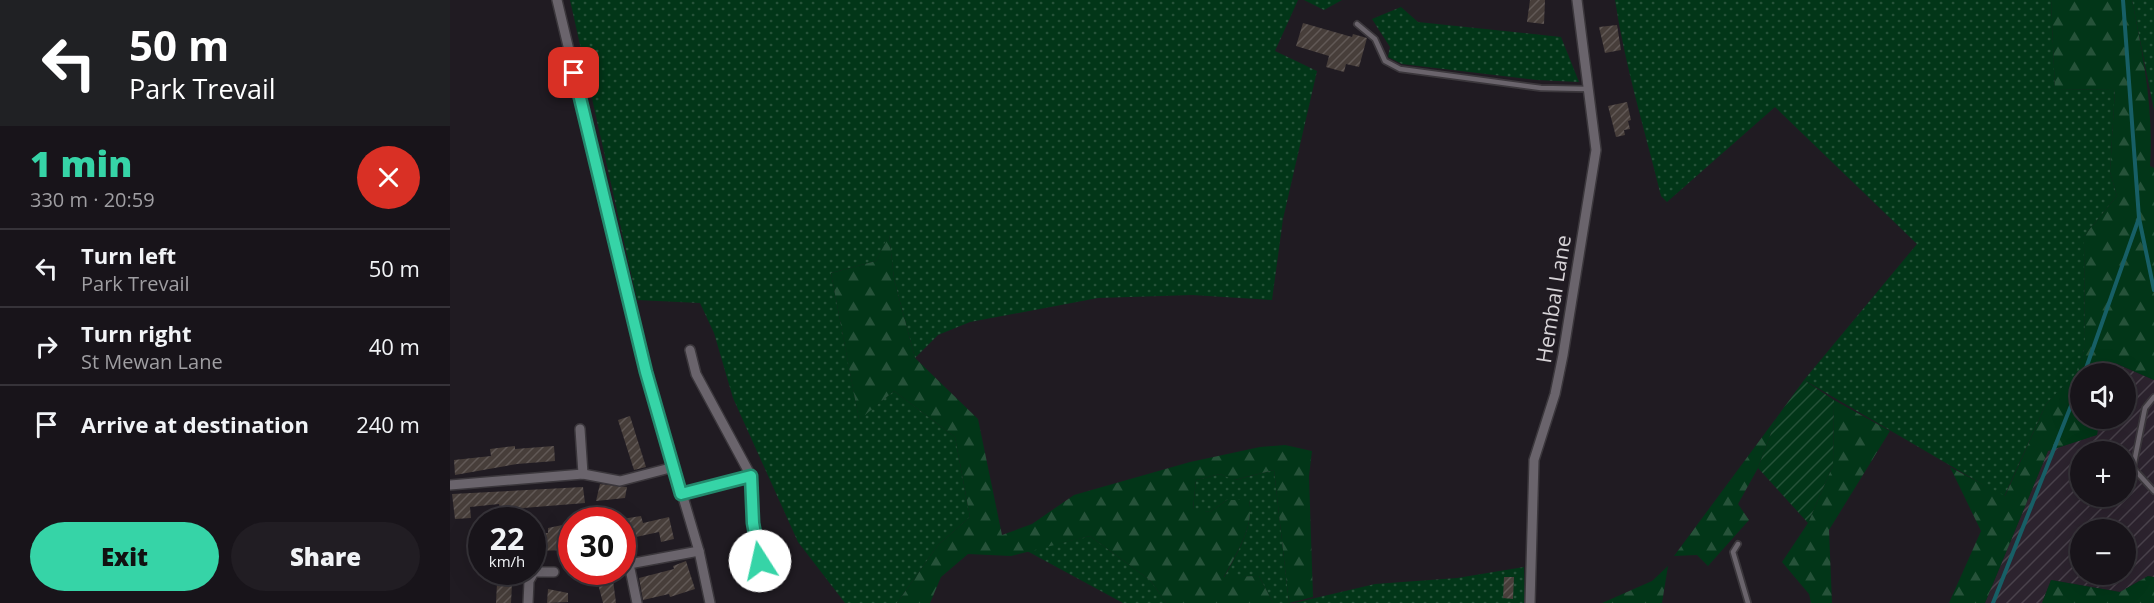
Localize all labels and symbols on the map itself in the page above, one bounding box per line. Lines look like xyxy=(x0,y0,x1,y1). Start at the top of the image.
pin xyxy=(548,47,599,98)
street label: Hembal Lane xyxy=(1529,233,1577,365)
speed limit sign: 30 xyxy=(558,507,636,585)
position arrow xyxy=(728,529,792,593)

